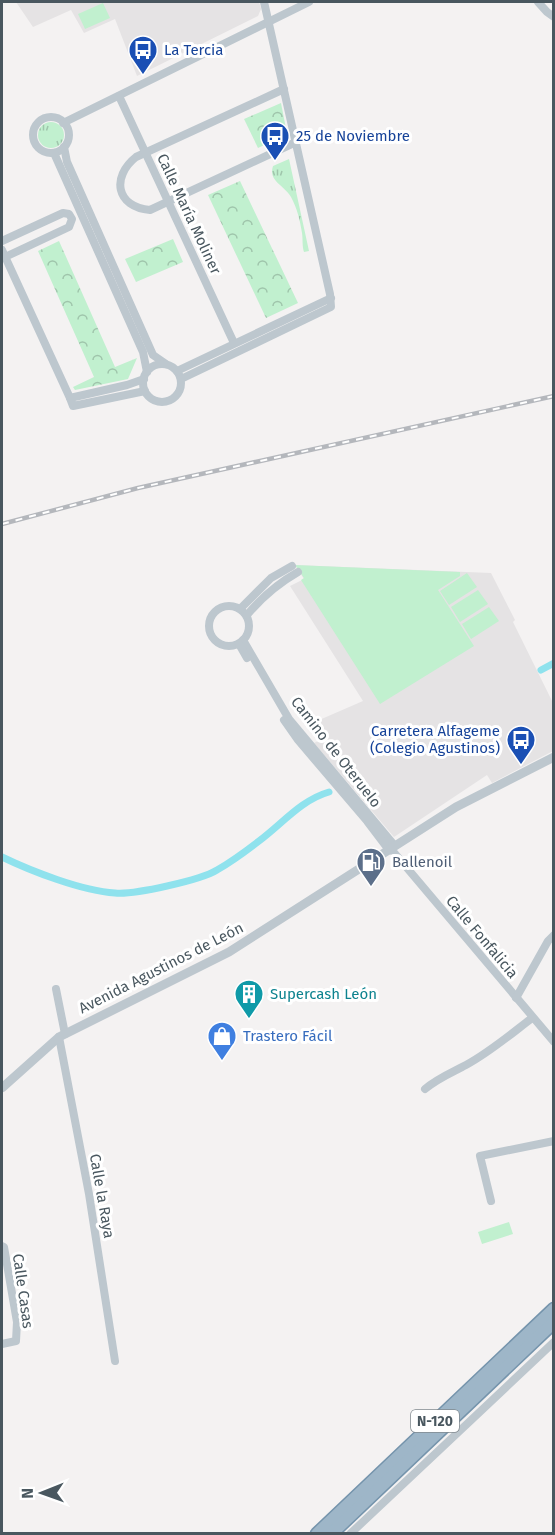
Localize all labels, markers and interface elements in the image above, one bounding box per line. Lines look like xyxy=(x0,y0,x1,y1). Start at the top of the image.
bus stop icon: La Tercia xyxy=(127,34,159,76)
place label: La Tercia xyxy=(164,41,223,59)
bus stop icon: 25 de Noviembre xyxy=(259,120,291,162)
place label: 25 de Noviembre xyxy=(296,127,410,145)
street label: Calle María Moliner xyxy=(153,151,225,277)
street label: Camino de Oteruelo xyxy=(287,693,385,811)
place label: Carretera Alfageme (Colegio Agustinos) xyxy=(370,722,500,757)
bus stop icon: Carretera Alfageme (Colegio Agustinos) xyxy=(505,724,537,766)
fuel station icon: Ballenoil xyxy=(355,846,387,888)
place label: Ballenoil xyxy=(392,853,453,871)
street label: Calle Fonfalicia xyxy=(442,892,522,982)
street label: Avenida Agustinos de León xyxy=(76,919,246,1017)
building icon: Supercash León xyxy=(233,978,265,1020)
place label: Supercash León xyxy=(270,985,377,1003)
shop icon: Trastero Fácil xyxy=(206,1020,238,1062)
place label: Trastero Fácil xyxy=(243,1027,333,1045)
street label: Calle la Raya xyxy=(86,1152,118,1240)
street label: Calle Casas xyxy=(9,1252,37,1330)
road number: N-120 xyxy=(411,1410,459,1432)
north arrow xyxy=(12,1463,72,1523)
text: N xyxy=(18,1488,37,1499)

